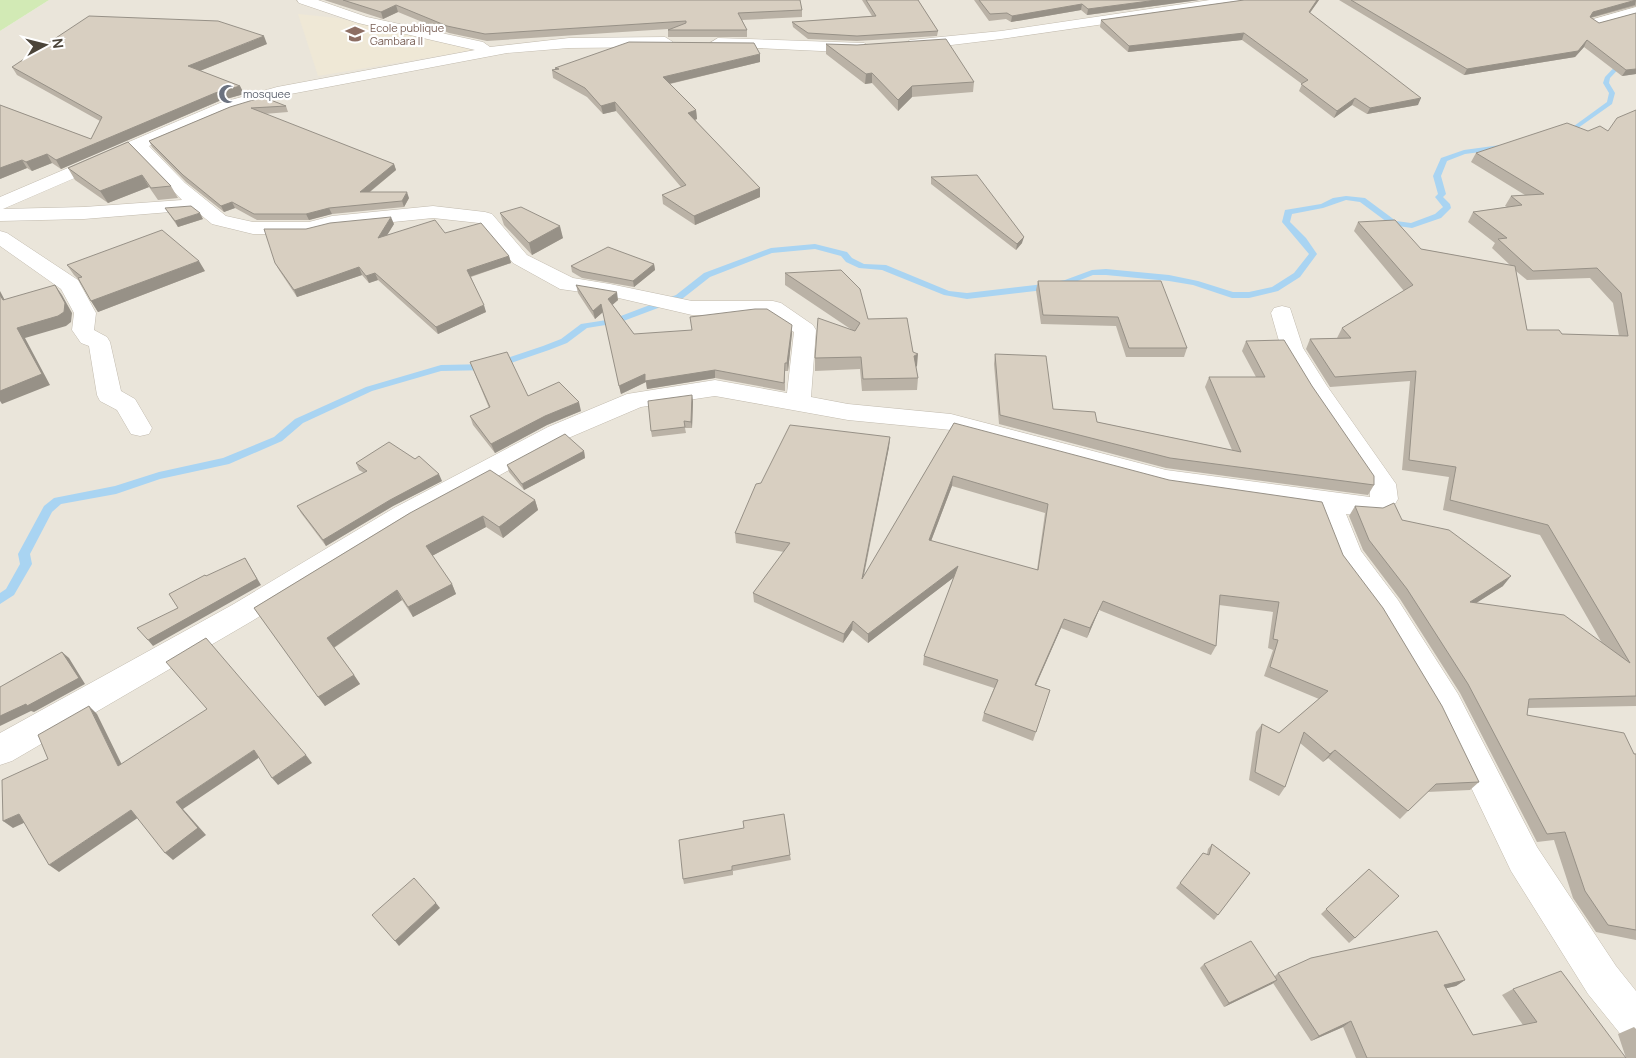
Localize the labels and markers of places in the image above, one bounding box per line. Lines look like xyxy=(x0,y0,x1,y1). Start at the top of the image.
place label: Ecole publique Gambara II xyxy=(370,20,445,48)
school or university icon: Ecole publique Gambara II xyxy=(344,23,366,45)
mosque icon: mosquee xyxy=(217,83,239,105)
place label: mosquee xyxy=(243,86,291,101)

